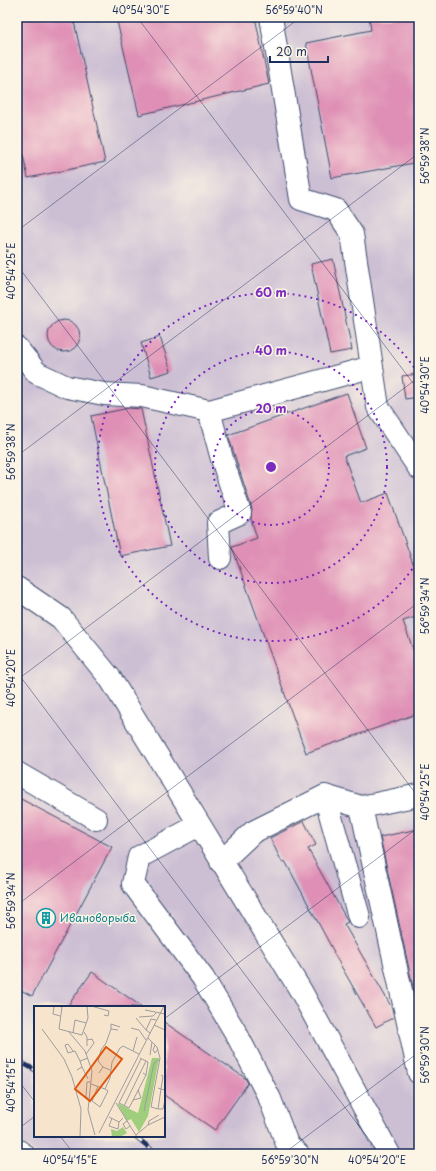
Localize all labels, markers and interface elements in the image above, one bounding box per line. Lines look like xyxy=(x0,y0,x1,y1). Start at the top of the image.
text: 40°54'30"E xyxy=(112,2,170,17)
text: 56°59'40"N xyxy=(265,2,323,17)
scale bar xyxy=(270,38,328,64)
text: 20 m xyxy=(276,42,307,60)
text: 56°59'38"N xyxy=(417,127,432,185)
text: 40°54'25"E xyxy=(3,243,18,299)
text: 60 m xyxy=(255,283,287,301)
text: 40 m xyxy=(255,341,287,359)
text: 40°54'30"E xyxy=(417,356,432,414)
text: 20 m xyxy=(255,399,287,417)
text: 56°59'38"N xyxy=(3,423,18,481)
centre of rings xyxy=(264,460,278,474)
text: 56°59'34"N xyxy=(417,577,432,635)
text: 40°54'20"E xyxy=(3,649,18,707)
text: 40°54'25"E xyxy=(417,764,432,820)
text: 56°59'34"N xyxy=(3,872,18,930)
building icon: Ивановорыба xyxy=(35,907,57,929)
place label: Ивановорыба xyxy=(60,909,136,926)
inset map xyxy=(34,1006,165,1137)
text: 56°59'30"N xyxy=(417,1026,432,1084)
text: 40°54'15"E xyxy=(3,1058,18,1112)
text: 40°54'15"E xyxy=(43,1152,97,1167)
text: 56°59'30"N xyxy=(261,1152,319,1167)
text: 40°54'20"E xyxy=(348,1152,406,1167)

